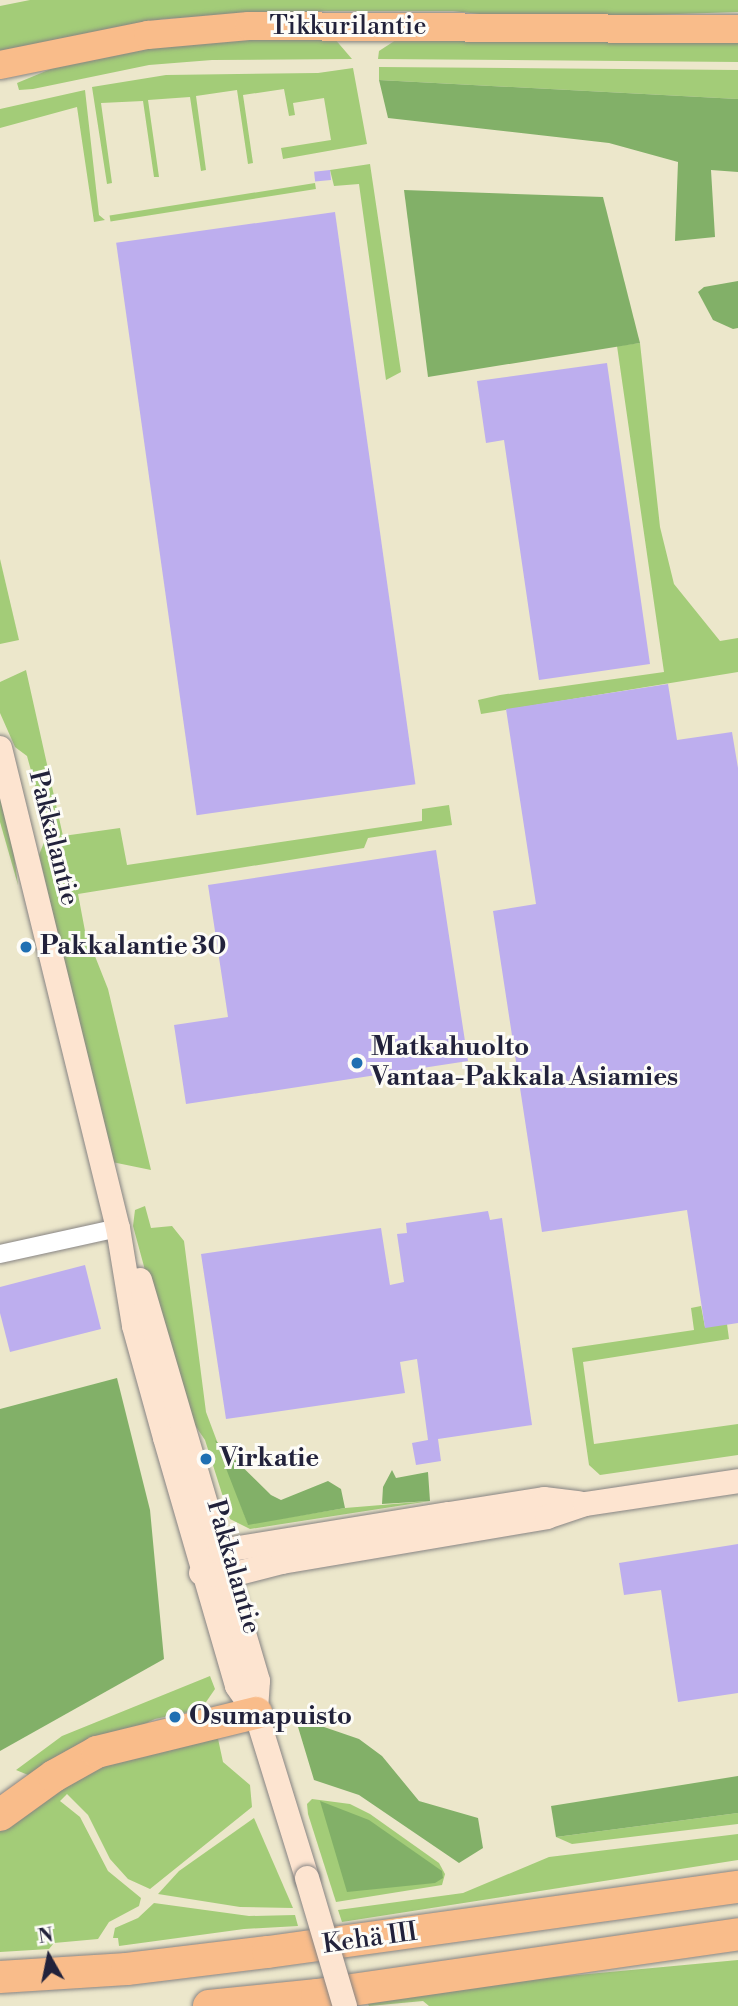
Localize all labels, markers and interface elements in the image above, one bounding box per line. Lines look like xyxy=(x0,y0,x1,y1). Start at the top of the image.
street label: Tikkurilantie xyxy=(269,11,427,43)
street label: Pakkalantie xyxy=(21,767,85,909)
place label: Pakkalantie 30 xyxy=(40,931,226,963)
marker: Pakkalantie 30 xyxy=(18,939,34,955)
place label: Matkahuolto Vantaa-Pakkala Asiamies xyxy=(371,1032,678,1094)
marker: Matkahuolto Vantaa-Pakkala Asiamies xyxy=(349,1055,365,1071)
place label: Virkatie xyxy=(220,1443,319,1475)
marker: Virkatie xyxy=(198,1451,214,1467)
street label: Pakkalantie xyxy=(199,1496,267,1638)
place label: Osumapuisto xyxy=(189,1701,352,1733)
marker: Osumapuisto xyxy=(167,1709,183,1725)
street label: Kehä III xyxy=(321,1917,419,1961)
north arrow xyxy=(14,1922,84,1992)
text: N xyxy=(36,1923,55,1949)

